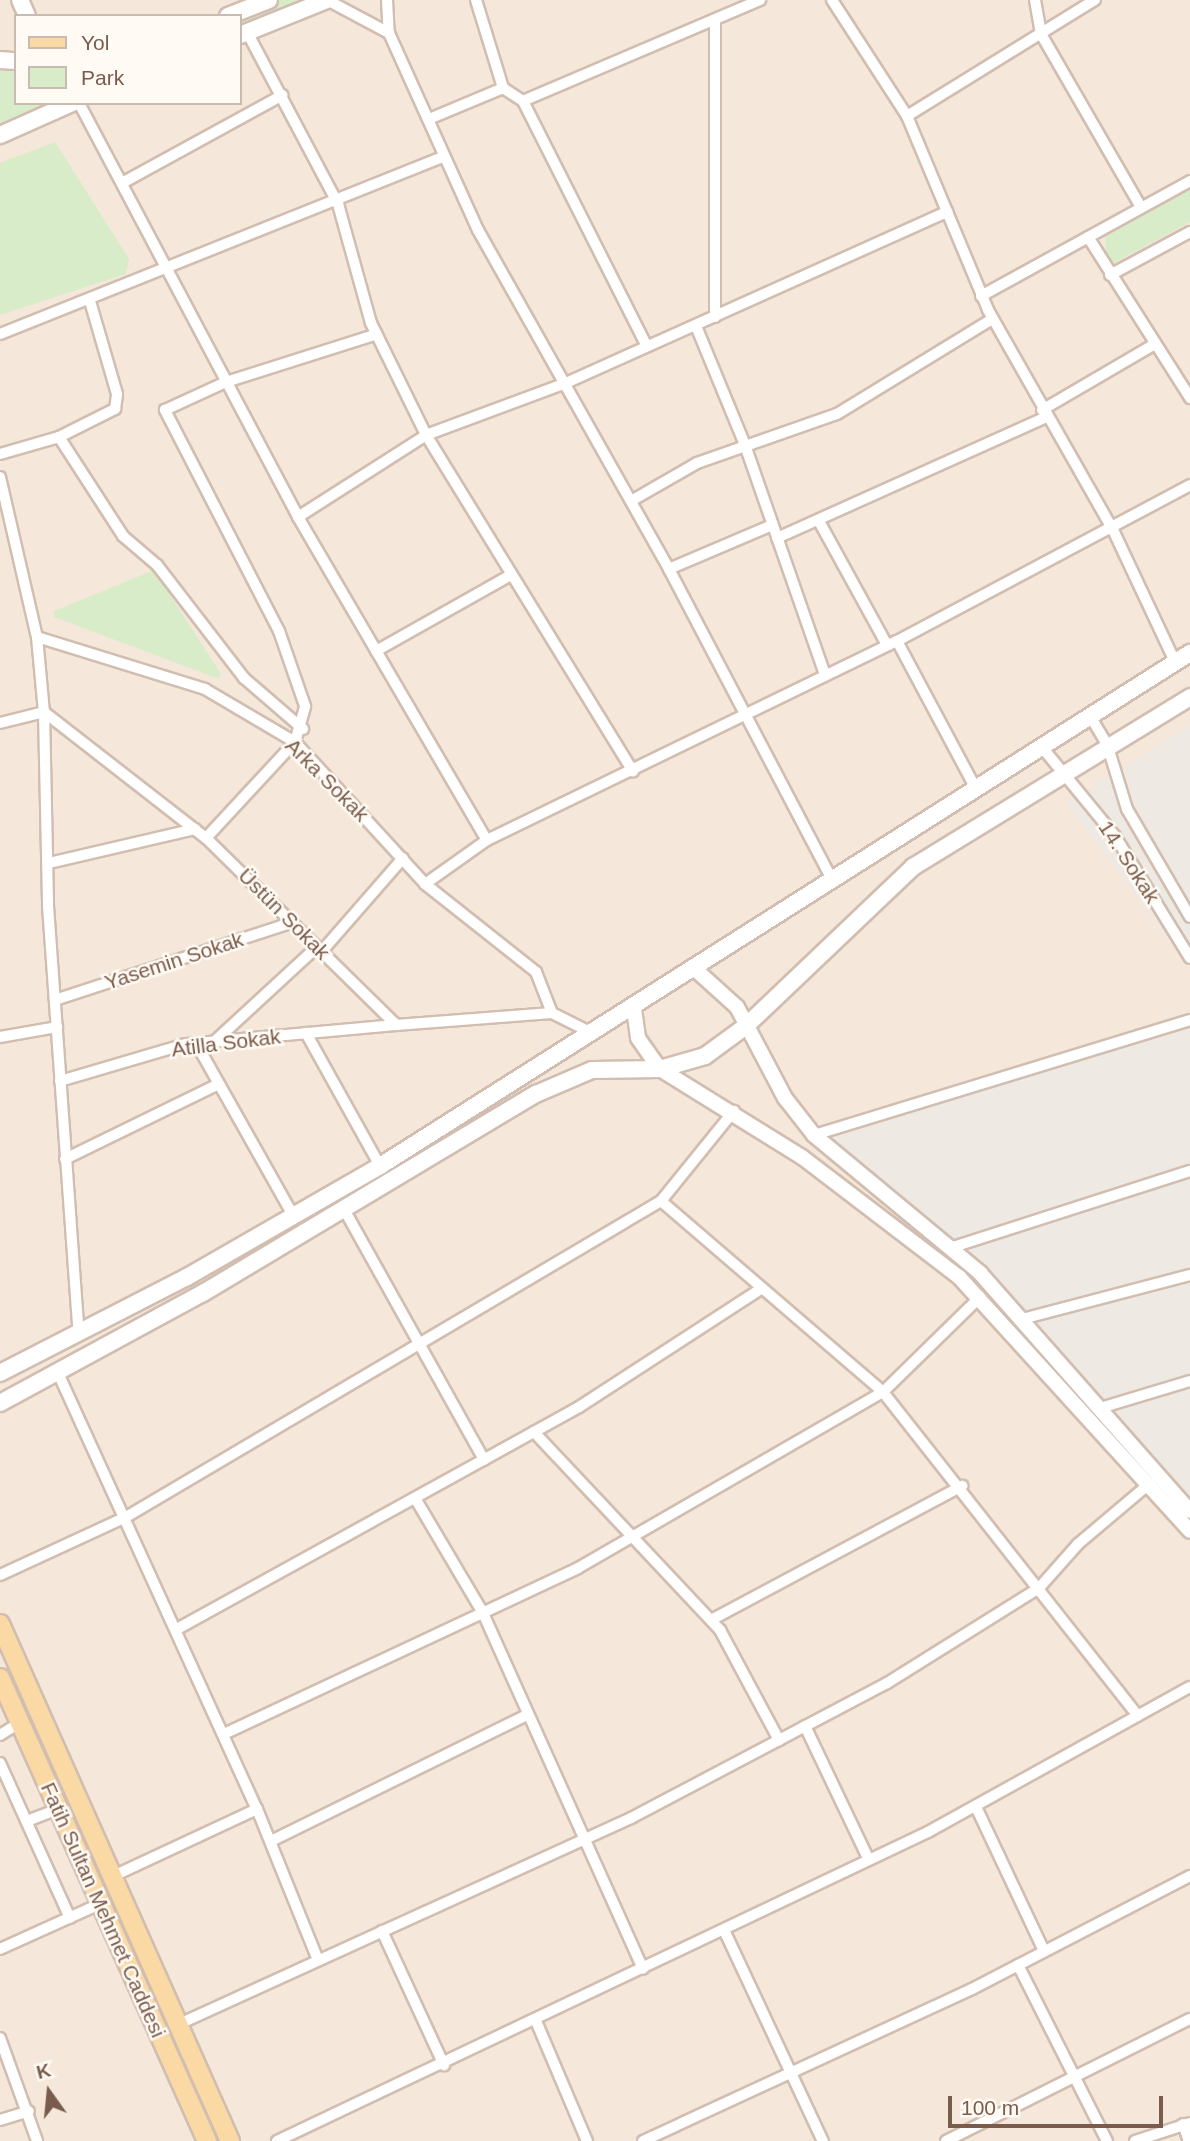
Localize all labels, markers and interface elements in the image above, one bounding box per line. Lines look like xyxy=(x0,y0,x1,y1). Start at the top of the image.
legend xyxy=(14,14,242,105)
text: Yol xyxy=(81,31,109,54)
text: Park xyxy=(81,66,124,89)
street label: Arka Sokak xyxy=(280,733,374,827)
street label: 14. Sokak xyxy=(1093,816,1165,908)
street label: Üstün Sokak xyxy=(233,863,335,965)
street label: Yasemin Sokak xyxy=(101,927,247,995)
street label: Atilla Sokak xyxy=(170,1024,282,1062)
street label: Fatih Sultan Mehmet Caddesi xyxy=(35,1779,171,2041)
north arrow xyxy=(14,2057,84,2127)
text: K xyxy=(34,2059,53,2083)
scale bar xyxy=(952,2082,1167,2126)
text: 100 m xyxy=(961,2096,1019,2119)

